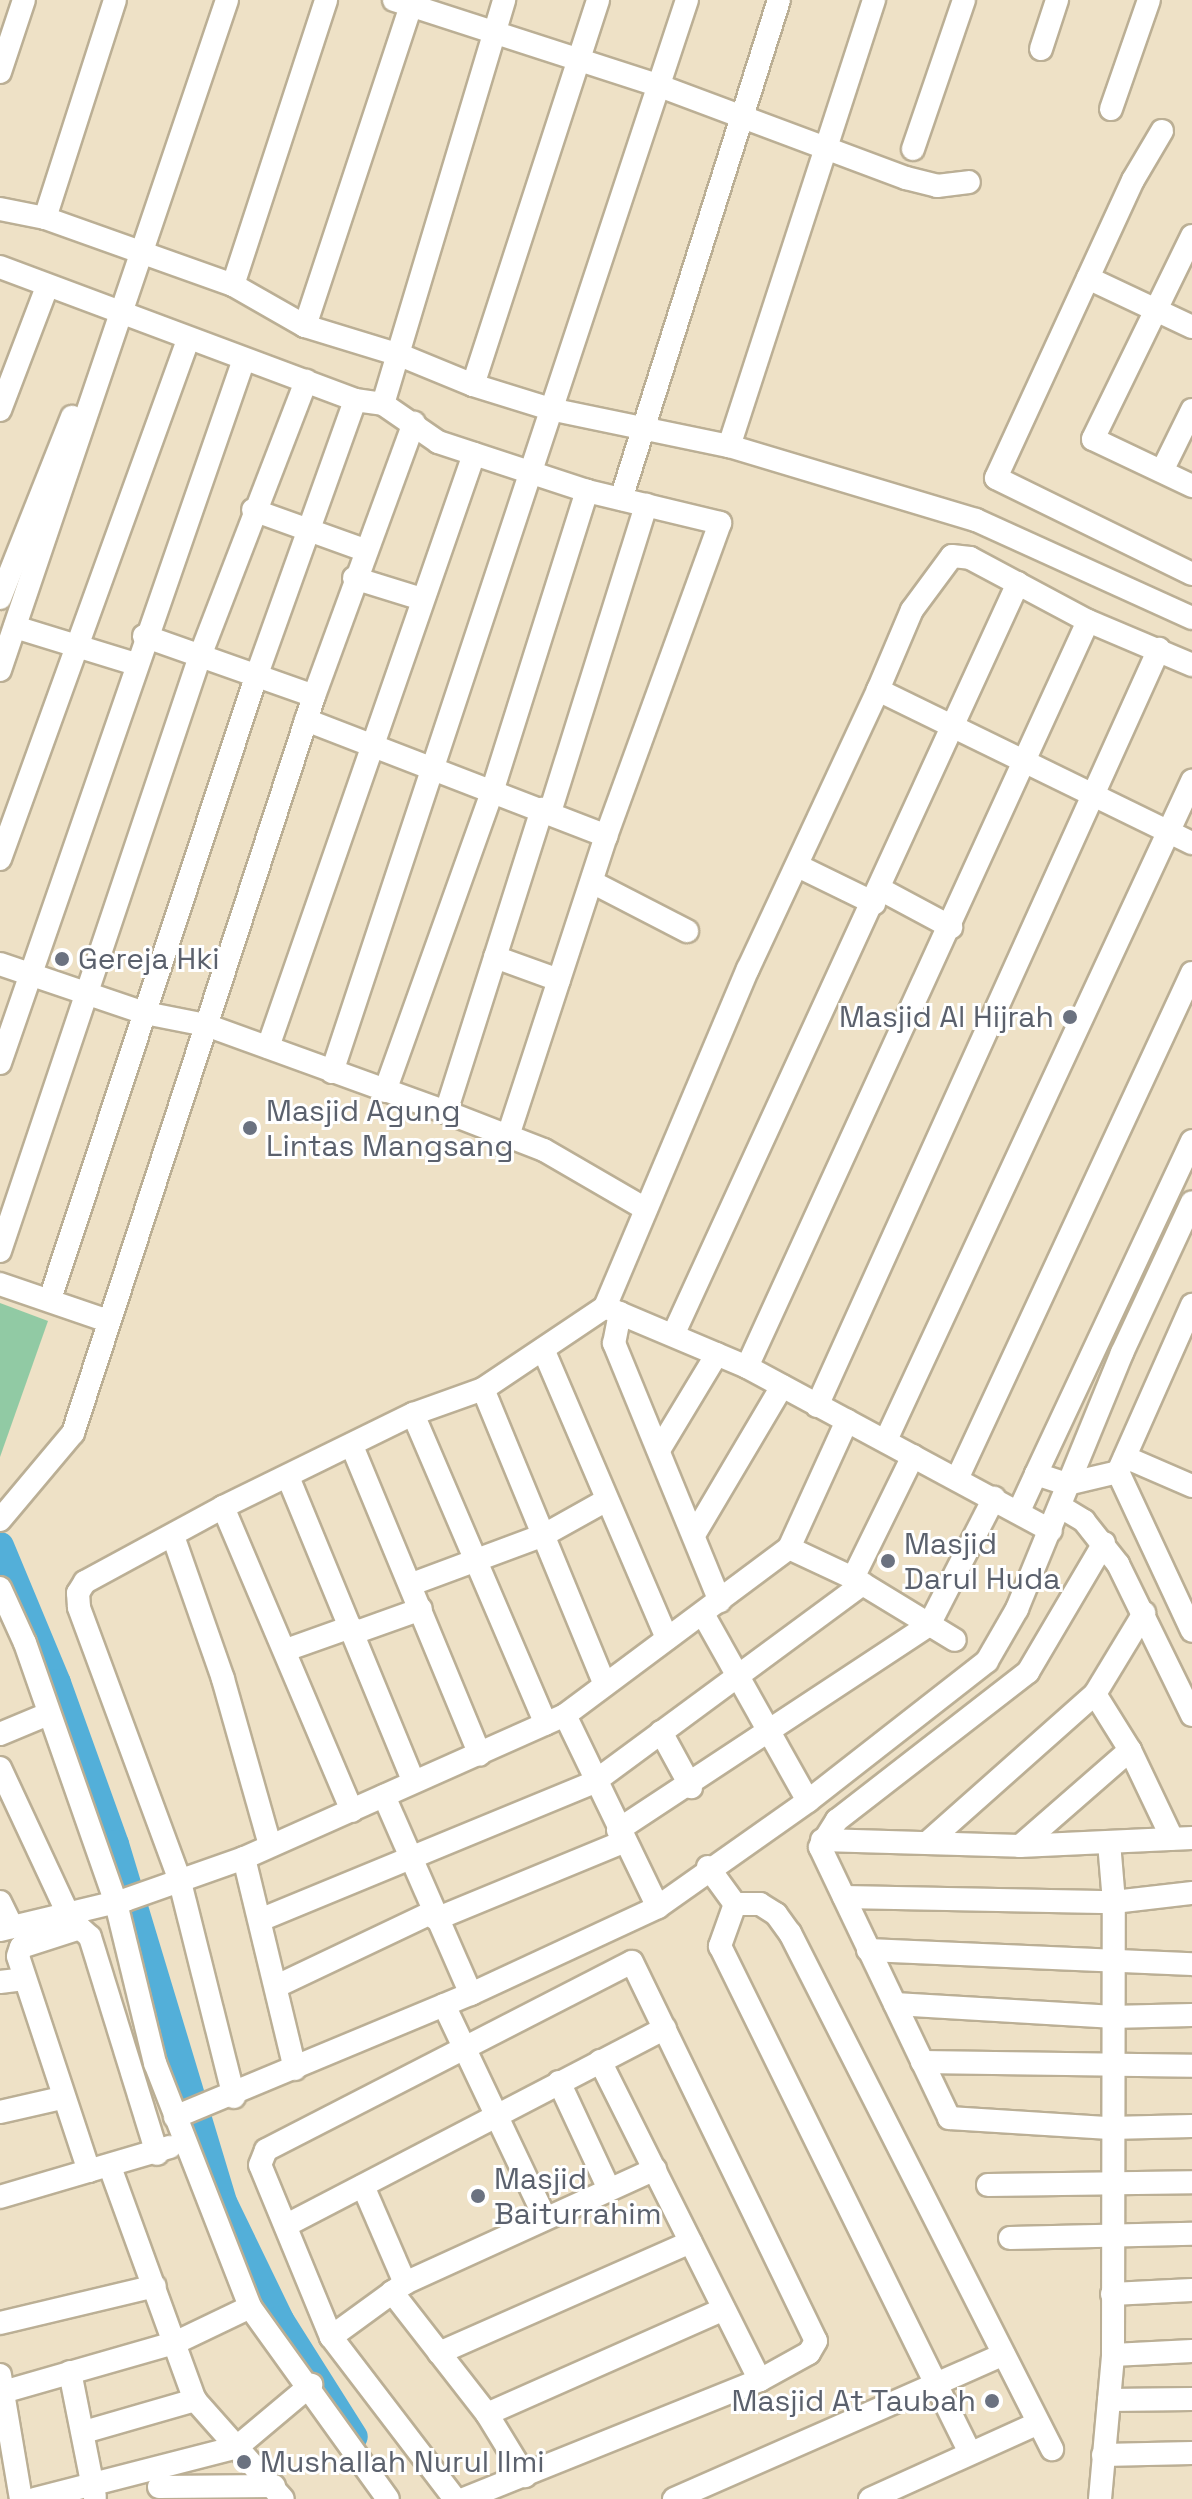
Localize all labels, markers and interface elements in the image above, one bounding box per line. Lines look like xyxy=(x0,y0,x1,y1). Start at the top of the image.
place label: Gereja Hki xyxy=(78,941,220,977)
marker: Gereja Hki xyxy=(53,950,71,968)
place label: Masjid Al Hijrah xyxy=(838,999,1054,1035)
marker: Masjid Al Hijrah xyxy=(1061,1008,1079,1026)
place label: Masjid Agung Lintas Mangsang xyxy=(266,1093,514,1164)
marker: Masjid Agung Lintas Mangsang xyxy=(241,1119,259,1137)
place label: Masjid Darul Huda xyxy=(904,1526,1060,1596)
marker: Masjid Darul Huda xyxy=(879,1552,897,1570)
place label: Masjid Baiturrahim xyxy=(494,2161,661,2232)
marker: Masjid Baiturrahim xyxy=(469,2187,487,2205)
place label: Masjid At Taubah xyxy=(730,2383,976,2419)
marker: Masjid At Taubah xyxy=(983,2392,1001,2410)
place label: Mushallah Nurul Ilmi xyxy=(260,2444,545,2480)
marker: Mushallah Nurul Ilmi xyxy=(235,2453,253,2471)

